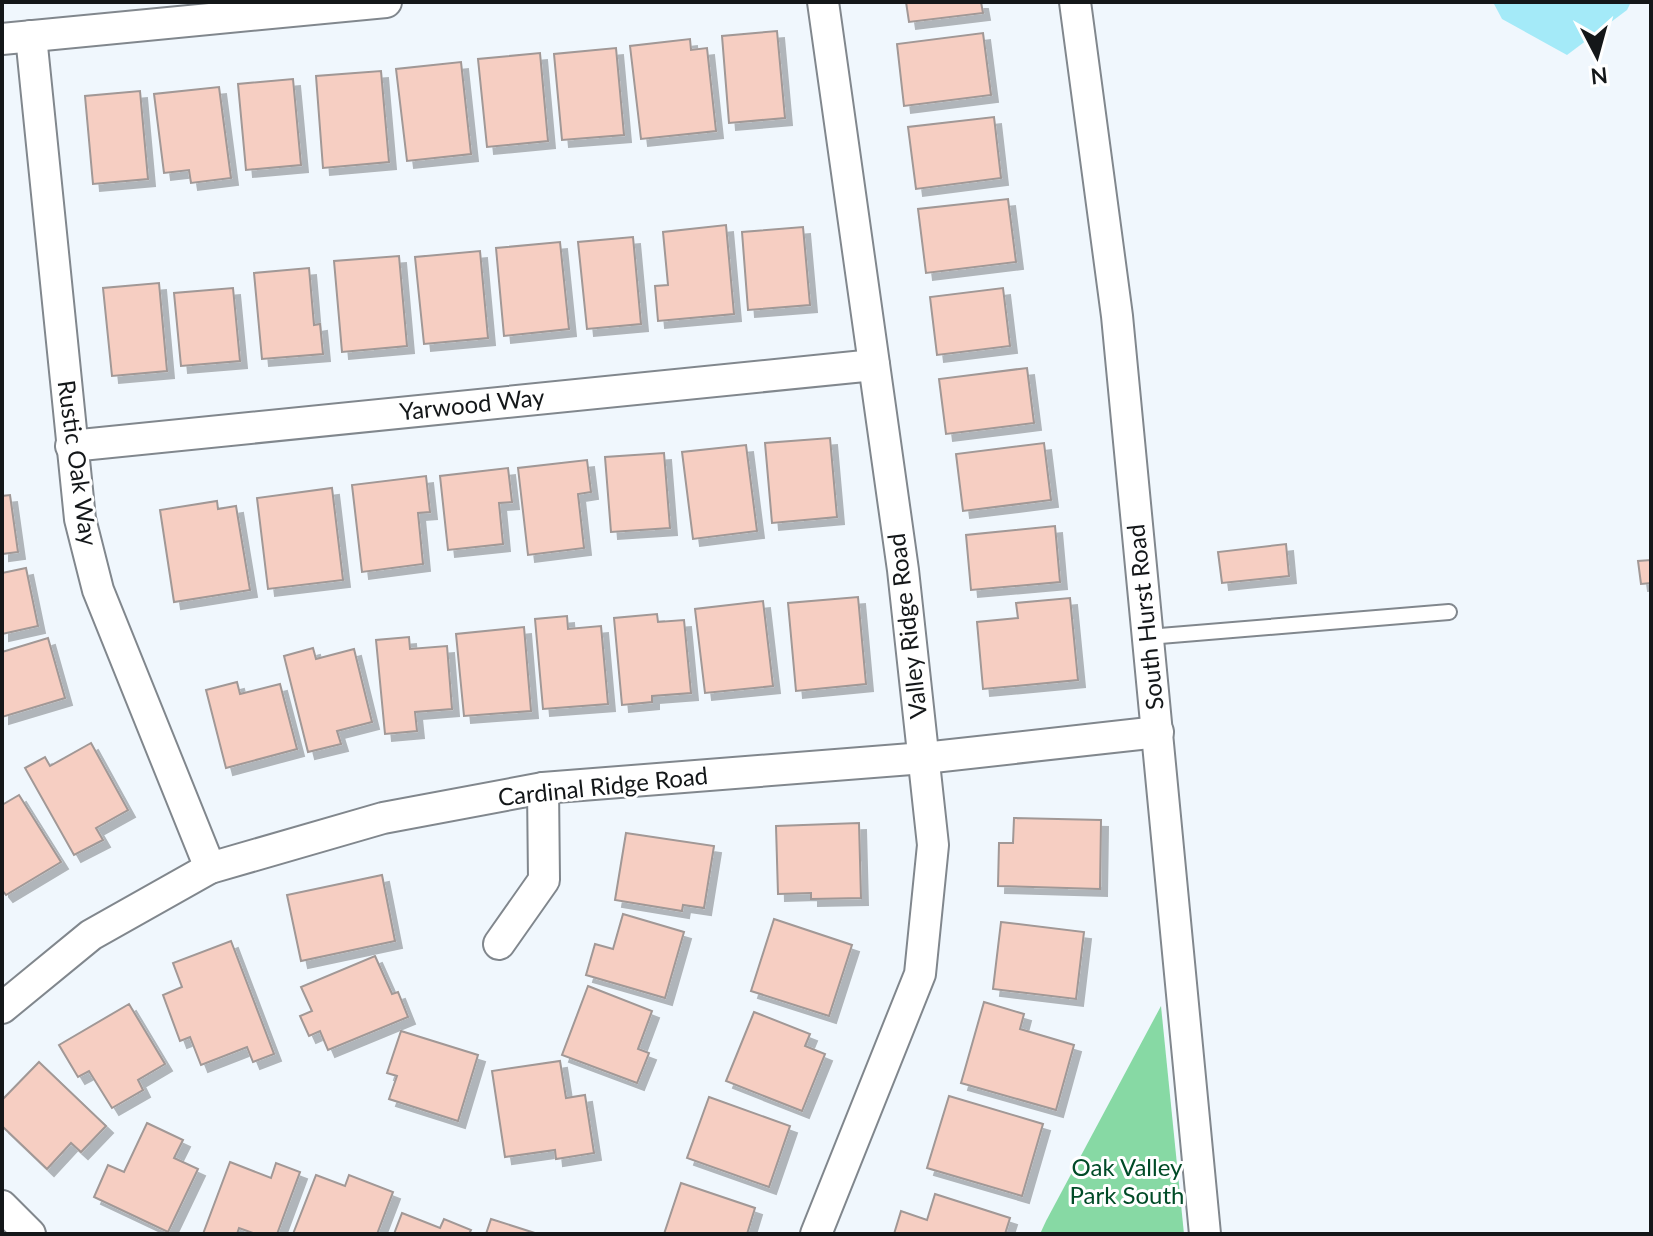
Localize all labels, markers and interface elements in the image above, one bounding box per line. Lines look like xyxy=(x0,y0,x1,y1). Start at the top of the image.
north arrow xyxy=(1557,16,1637,96)
text: N xyxy=(1589,62,1609,91)
street label: Rustic Oak Way xyxy=(53,378,105,548)
street label: Yarwood Way xyxy=(398,381,546,426)
street label: South Hurst Road xyxy=(1120,523,1169,711)
street label: Valley Ridge Road xyxy=(881,532,932,720)
street label: Cardinal Ridge Road xyxy=(496,760,709,811)
park label: Oak Valley Park South xyxy=(1070,1152,1184,1209)

